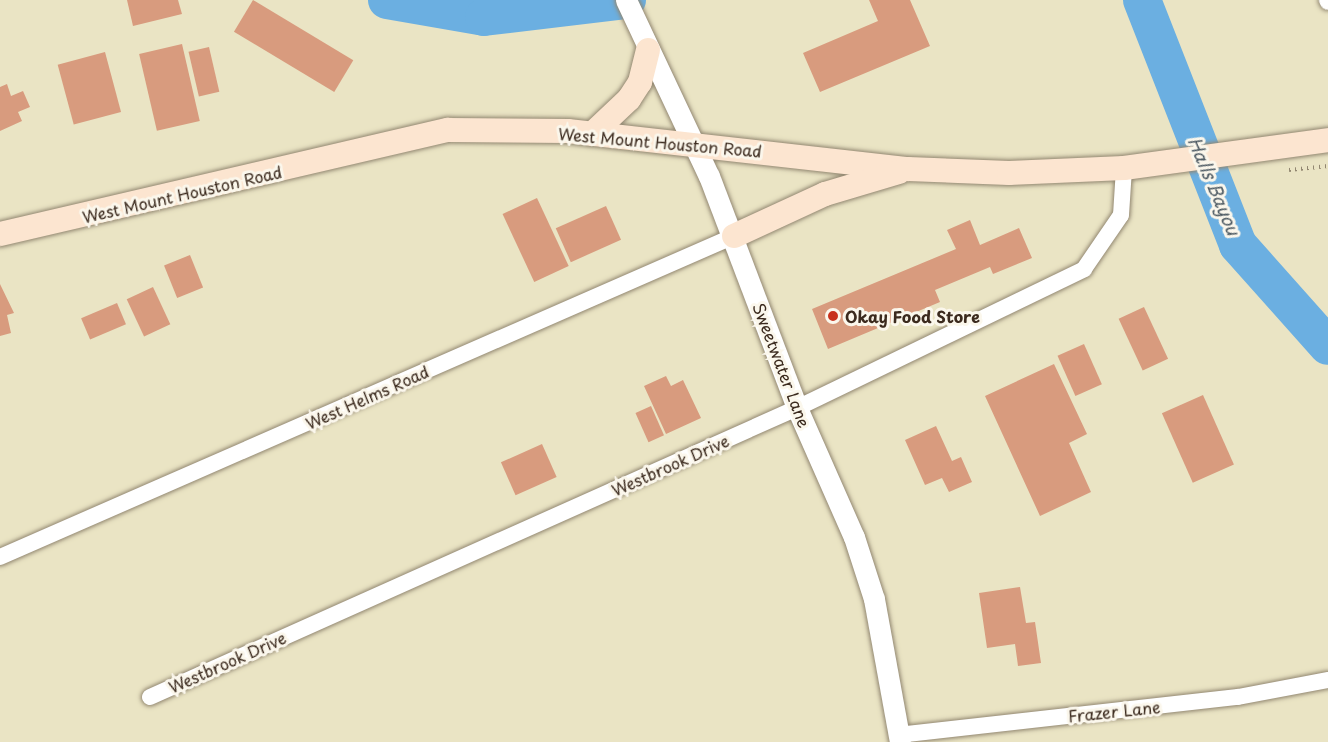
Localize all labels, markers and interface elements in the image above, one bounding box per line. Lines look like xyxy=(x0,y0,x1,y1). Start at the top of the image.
street label: West Mount Houston Road xyxy=(558,124,762,160)
water label: Halls Bayou xyxy=(1183,133,1245,239)
street label: West Mount Houston Road xyxy=(81,162,283,226)
street label: Sweetwater Lane xyxy=(749,299,815,431)
place label: Okay Food Store xyxy=(845,306,980,326)
marker: Okay Food Store xyxy=(826,309,840,323)
street label: West Helms Road xyxy=(302,361,432,433)
street label: Westbrook Drive xyxy=(608,430,732,500)
street label: Westbrook Drive xyxy=(165,627,289,697)
street label: Frazer Lane xyxy=(1067,697,1161,725)

